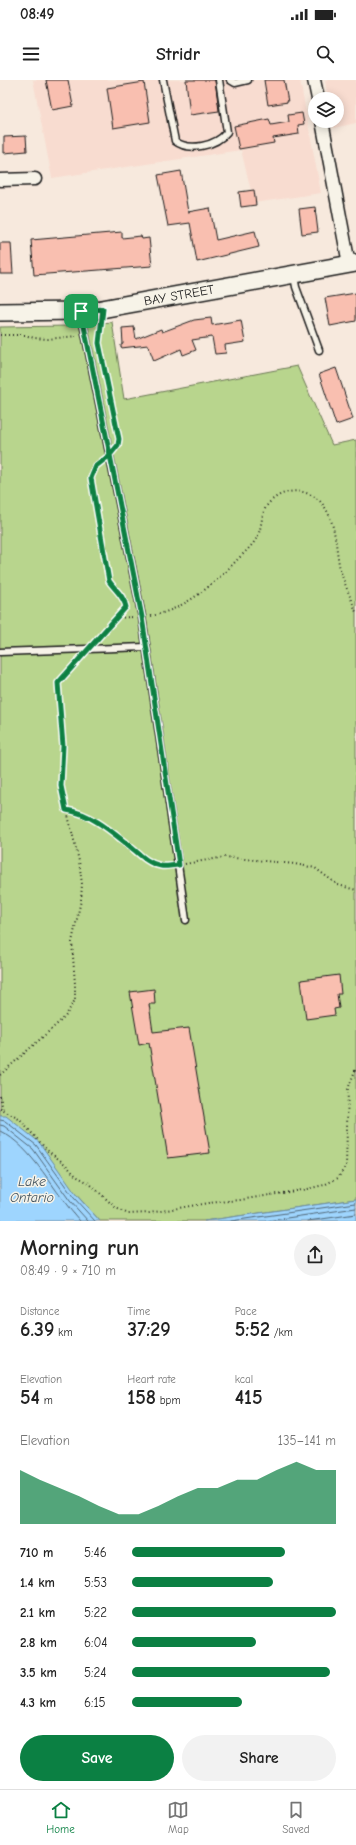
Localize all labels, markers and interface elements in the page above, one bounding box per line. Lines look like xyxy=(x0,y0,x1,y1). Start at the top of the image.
text: 08:49 xyxy=(20,5,54,23)
icon: menu xyxy=(20,43,42,65)
icon: search xyxy=(314,43,336,65)
text: Stridr xyxy=(156,44,200,65)
map controls xyxy=(308,92,344,128)
button: layers xyxy=(308,92,344,128)
street label: BAY STREET xyxy=(143,281,216,309)
pin xyxy=(64,294,98,328)
icon: arrive xyxy=(70,300,92,322)
water label: Lake Ontario xyxy=(10,1173,54,1206)
button: share xyxy=(294,1234,336,1276)
text: Morning run xyxy=(20,1235,139,1261)
text: 08:49 · 9 × 710 m xyxy=(20,1263,116,1278)
text: Distance xyxy=(20,1305,59,1318)
text: Time xyxy=(127,1305,150,1318)
text: Pace xyxy=(235,1305,257,1318)
text: 6.39 xyxy=(20,1318,54,1341)
text: 37:29 xyxy=(127,1318,171,1341)
text: 5:52 xyxy=(235,1318,270,1341)
text: km xyxy=(54,1326,73,1339)
text: /km xyxy=(270,1326,293,1339)
text: Elevation xyxy=(20,1373,62,1386)
text: Heart rate xyxy=(127,1373,176,1386)
text: kcal xyxy=(235,1373,253,1386)
text: 54 xyxy=(20,1386,40,1409)
text: 158 xyxy=(127,1386,156,1409)
text: 415 xyxy=(235,1386,263,1409)
text: m xyxy=(40,1394,53,1407)
text: bpm xyxy=(156,1394,181,1407)
text: Elevation xyxy=(20,1433,70,1448)
text: 135–141 m xyxy=(278,1433,336,1448)
text: 710 m xyxy=(20,1545,53,1560)
text: 5:46 xyxy=(84,1545,107,1560)
text: 1.4 km xyxy=(20,1575,55,1590)
text: 5:53 xyxy=(84,1575,107,1590)
text: 2.1 km xyxy=(20,1605,55,1620)
text: 5:22 xyxy=(84,1605,107,1620)
text: 2.8 km xyxy=(20,1635,57,1650)
text: 6:04 xyxy=(84,1635,108,1650)
text: 3.5 km xyxy=(20,1665,57,1680)
text: 5:24 xyxy=(84,1665,106,1680)
text: 4.3 km xyxy=(20,1695,56,1710)
text: 6:15 xyxy=(84,1695,106,1710)
button: Save xyxy=(20,1735,174,1781)
button: Share xyxy=(182,1735,336,1781)
tab: Home xyxy=(46,1799,75,1836)
tab: Map xyxy=(167,1799,189,1836)
tab: Saved xyxy=(282,1799,310,1836)

